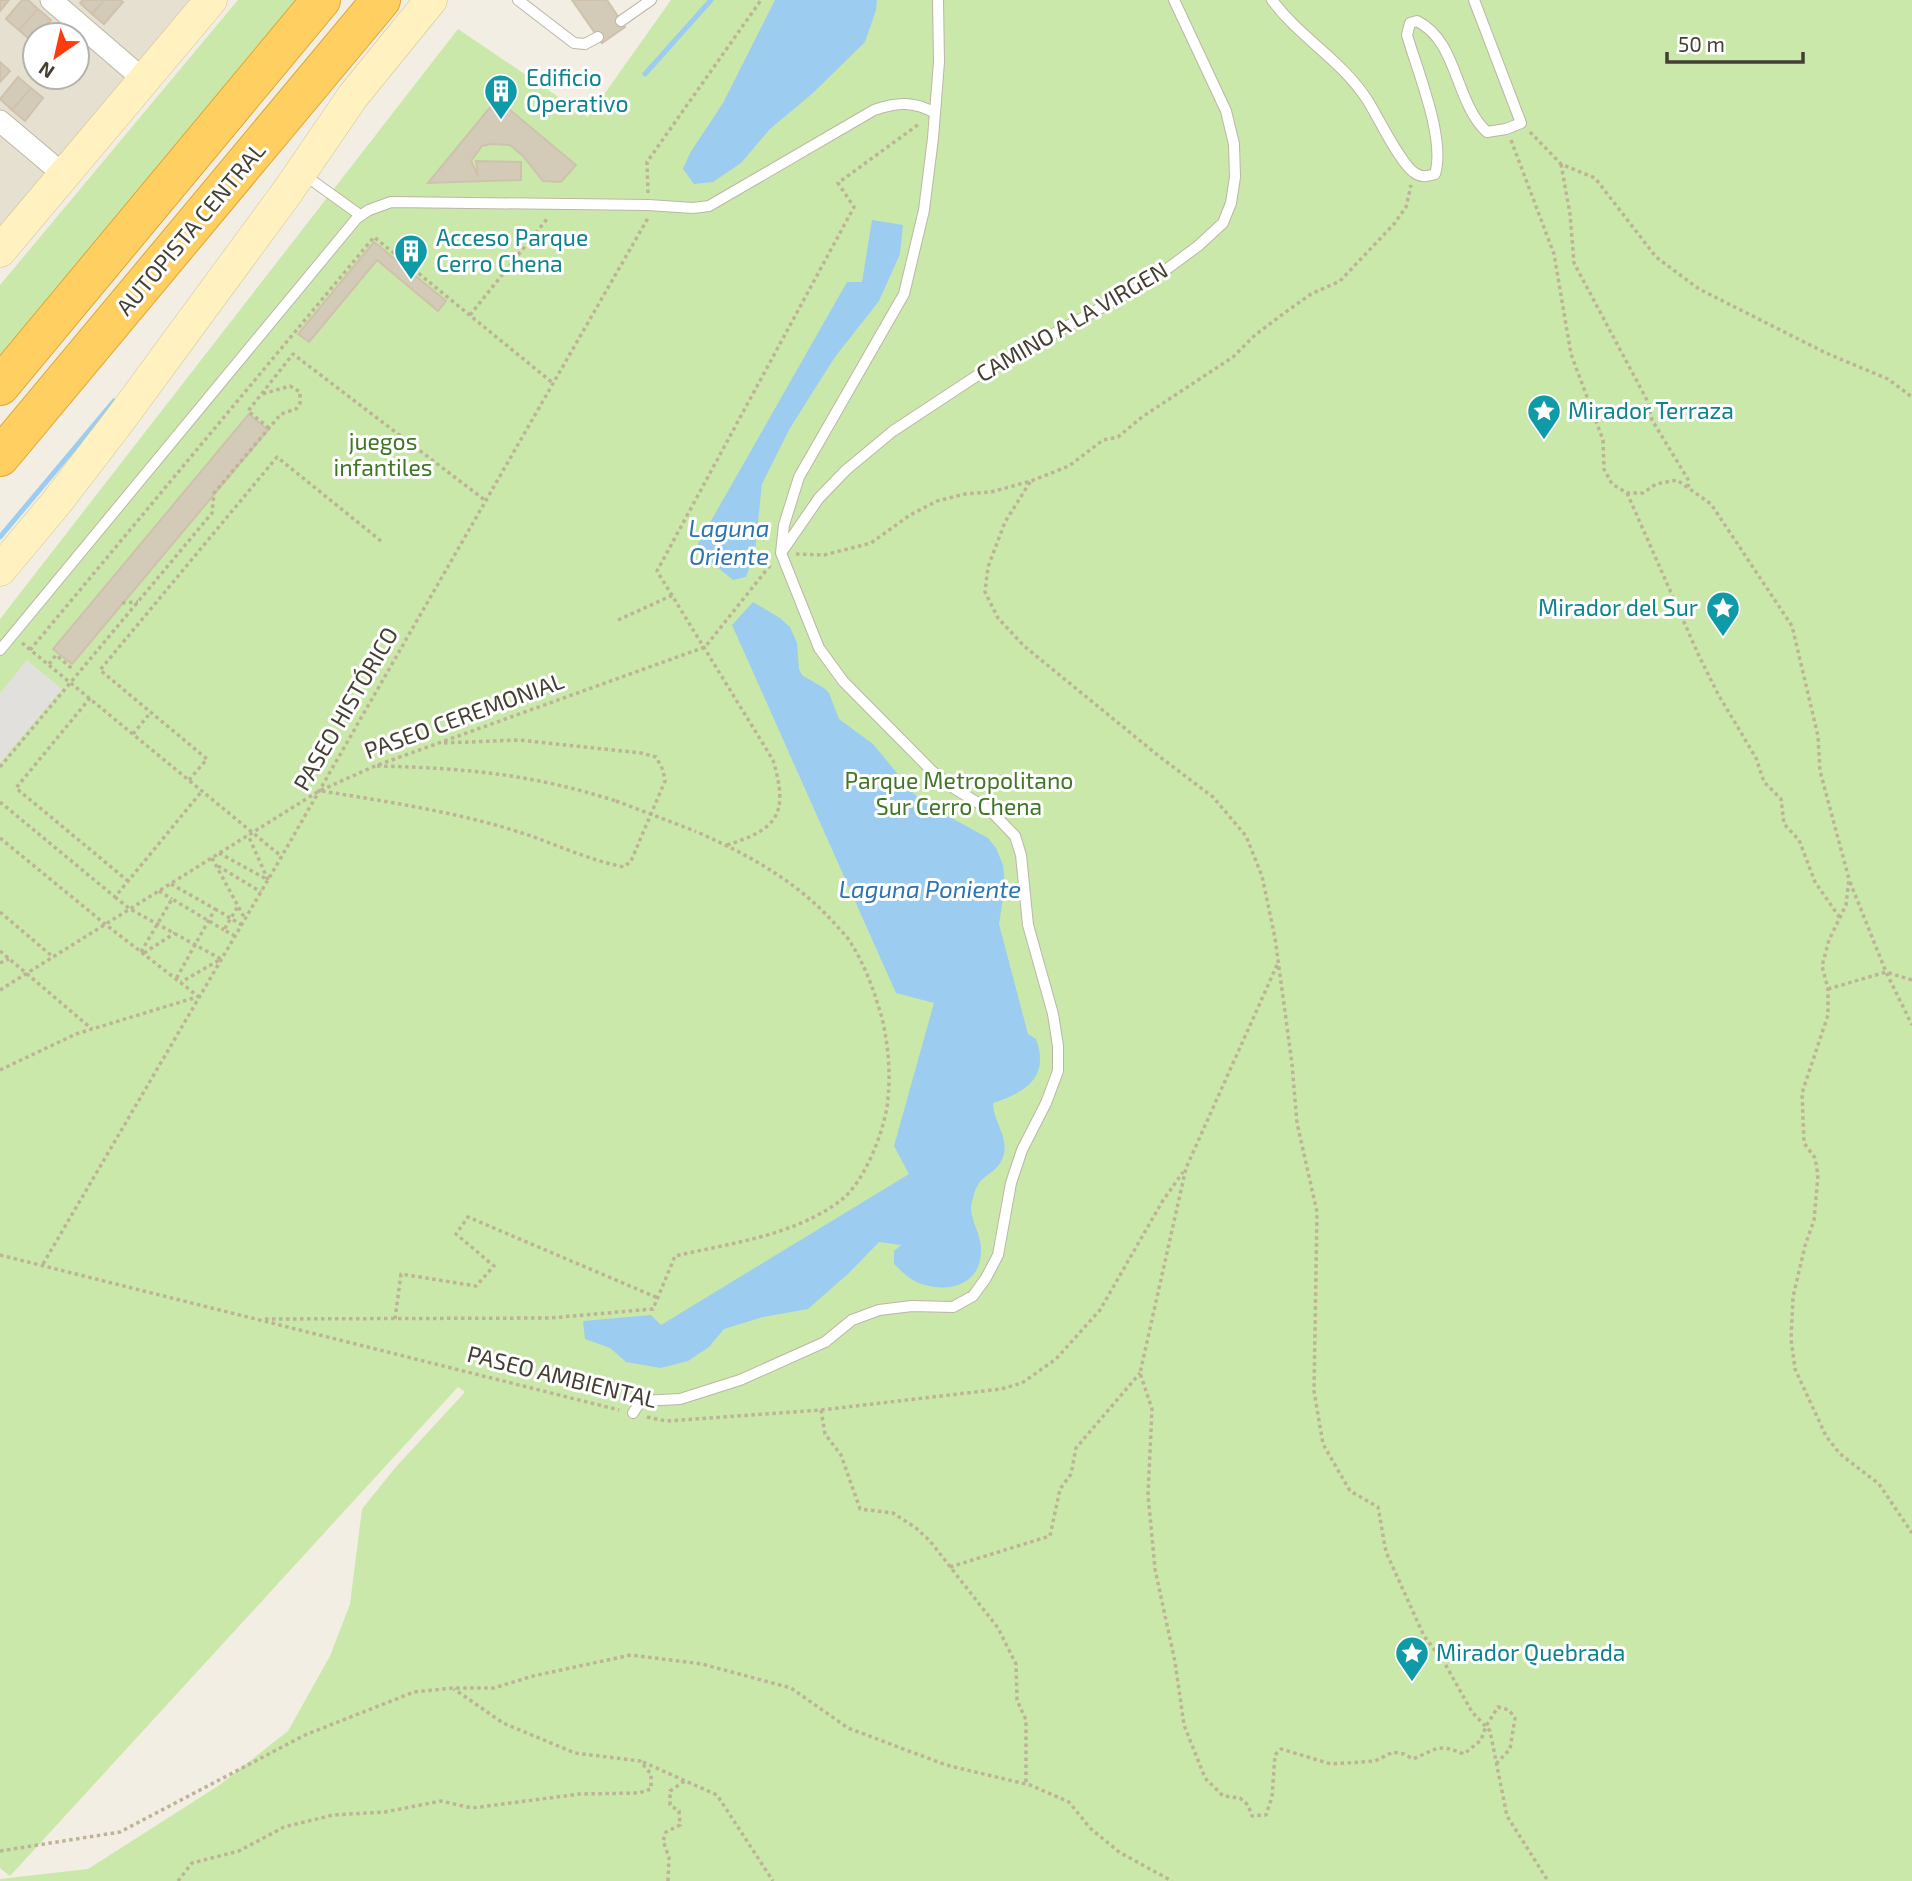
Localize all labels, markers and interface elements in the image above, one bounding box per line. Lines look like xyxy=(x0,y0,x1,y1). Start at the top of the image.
north arrow xyxy=(21,21,91,91)
scale bar xyxy=(1667,21,1804,65)
text: 50 m xyxy=(1678,31,1725,56)
text: N xyxy=(34,57,58,84)
place label: Edificio Operativo xyxy=(526,63,629,117)
building icon: Edificio Operativo xyxy=(482,72,520,121)
street label: AUTOPISTA CENTRAL xyxy=(110,136,271,321)
place label: Acceso Parque Cerro Chena xyxy=(436,223,588,277)
building icon: Acceso Parque Cerro Chena xyxy=(392,232,430,281)
street label: CAMINO A LA VIRGEN xyxy=(971,255,1172,387)
place icon: Mirador Terraza xyxy=(1525,392,1563,441)
place label: Mirador Terraza xyxy=(1568,396,1734,424)
park label: juegos infantiles xyxy=(333,427,433,481)
water label: Laguna Oriente xyxy=(689,513,769,570)
place icon: Mirador del Sur xyxy=(1704,589,1742,638)
place label: Mirador del Sur xyxy=(1538,593,1698,621)
street label: PASEO HISTÓRICO xyxy=(287,622,403,795)
street label: PASEO CEREMONIAL xyxy=(360,666,567,764)
park label: Parque Metropolitano Sur Cerro Chena xyxy=(845,766,1073,820)
water label: Laguna Poniente xyxy=(839,874,1021,903)
street label: PASEO AMBIENTAL xyxy=(464,1339,660,1413)
place icon: Mirador Quebrada xyxy=(1393,1634,1431,1683)
place label: Mirador Quebrada xyxy=(1436,1638,1625,1666)

